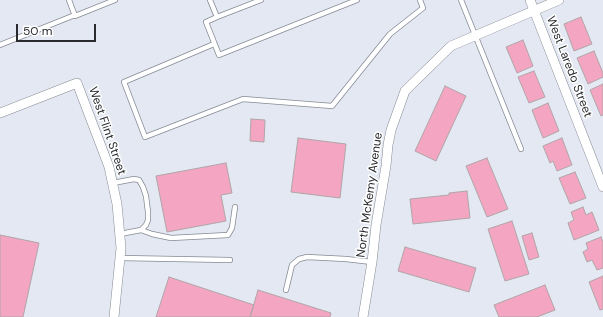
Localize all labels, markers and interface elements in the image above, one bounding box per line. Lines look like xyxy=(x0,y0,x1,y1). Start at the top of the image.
street label: West Laredo Street xyxy=(543,14,595,120)
scale bar xyxy=(18,16,98,42)
text: 50 m xyxy=(23,23,52,39)
street label: West Flint Street xyxy=(85,85,129,177)
street label: North McKemy Avenue xyxy=(354,132,386,258)

